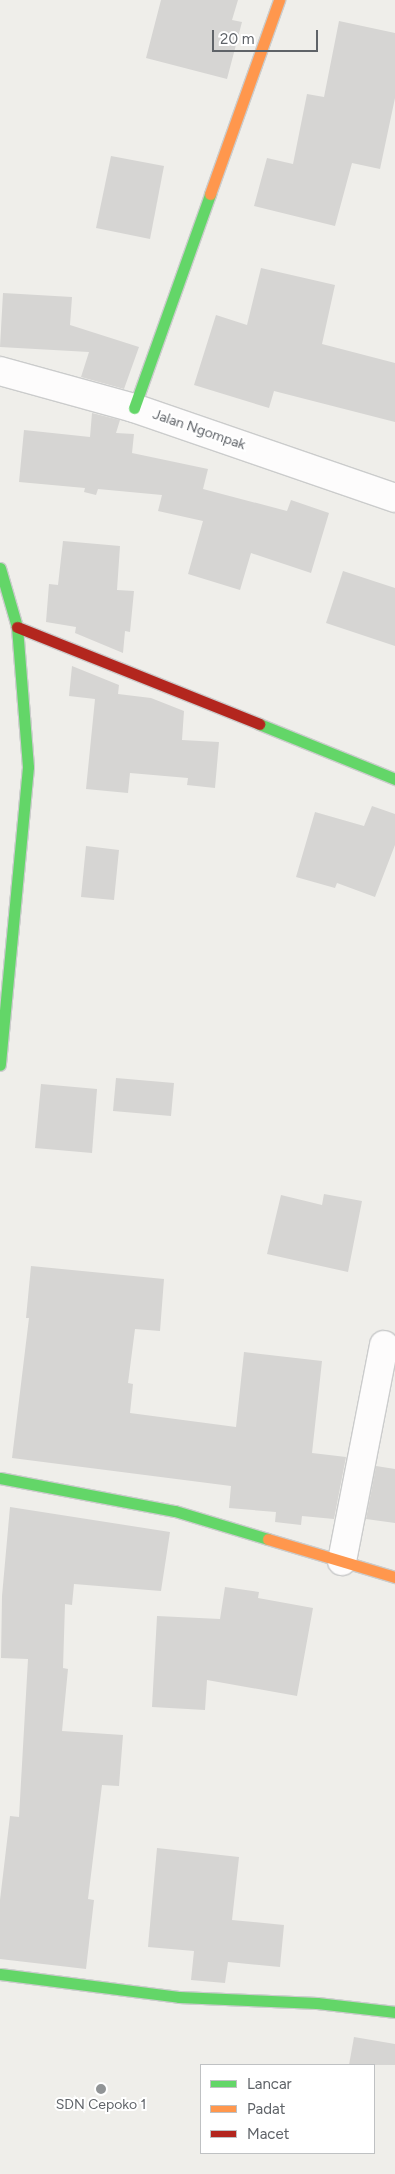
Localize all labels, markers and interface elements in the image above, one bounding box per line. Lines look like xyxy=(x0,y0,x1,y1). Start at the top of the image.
scale bar xyxy=(215,20,321,52)
text: 20 m xyxy=(220,30,254,48)
street label: Jalan Ngompak xyxy=(150,406,248,454)
legend xyxy=(200,2064,375,2154)
text: Lancar xyxy=(247,2075,292,2093)
marker: SDN Cepoko 1 xyxy=(95,2083,107,2095)
place label: SDN Cepoko 1 xyxy=(56,2097,146,2113)
text: Padat xyxy=(247,2100,285,2118)
text: Macet xyxy=(247,2125,289,2143)

